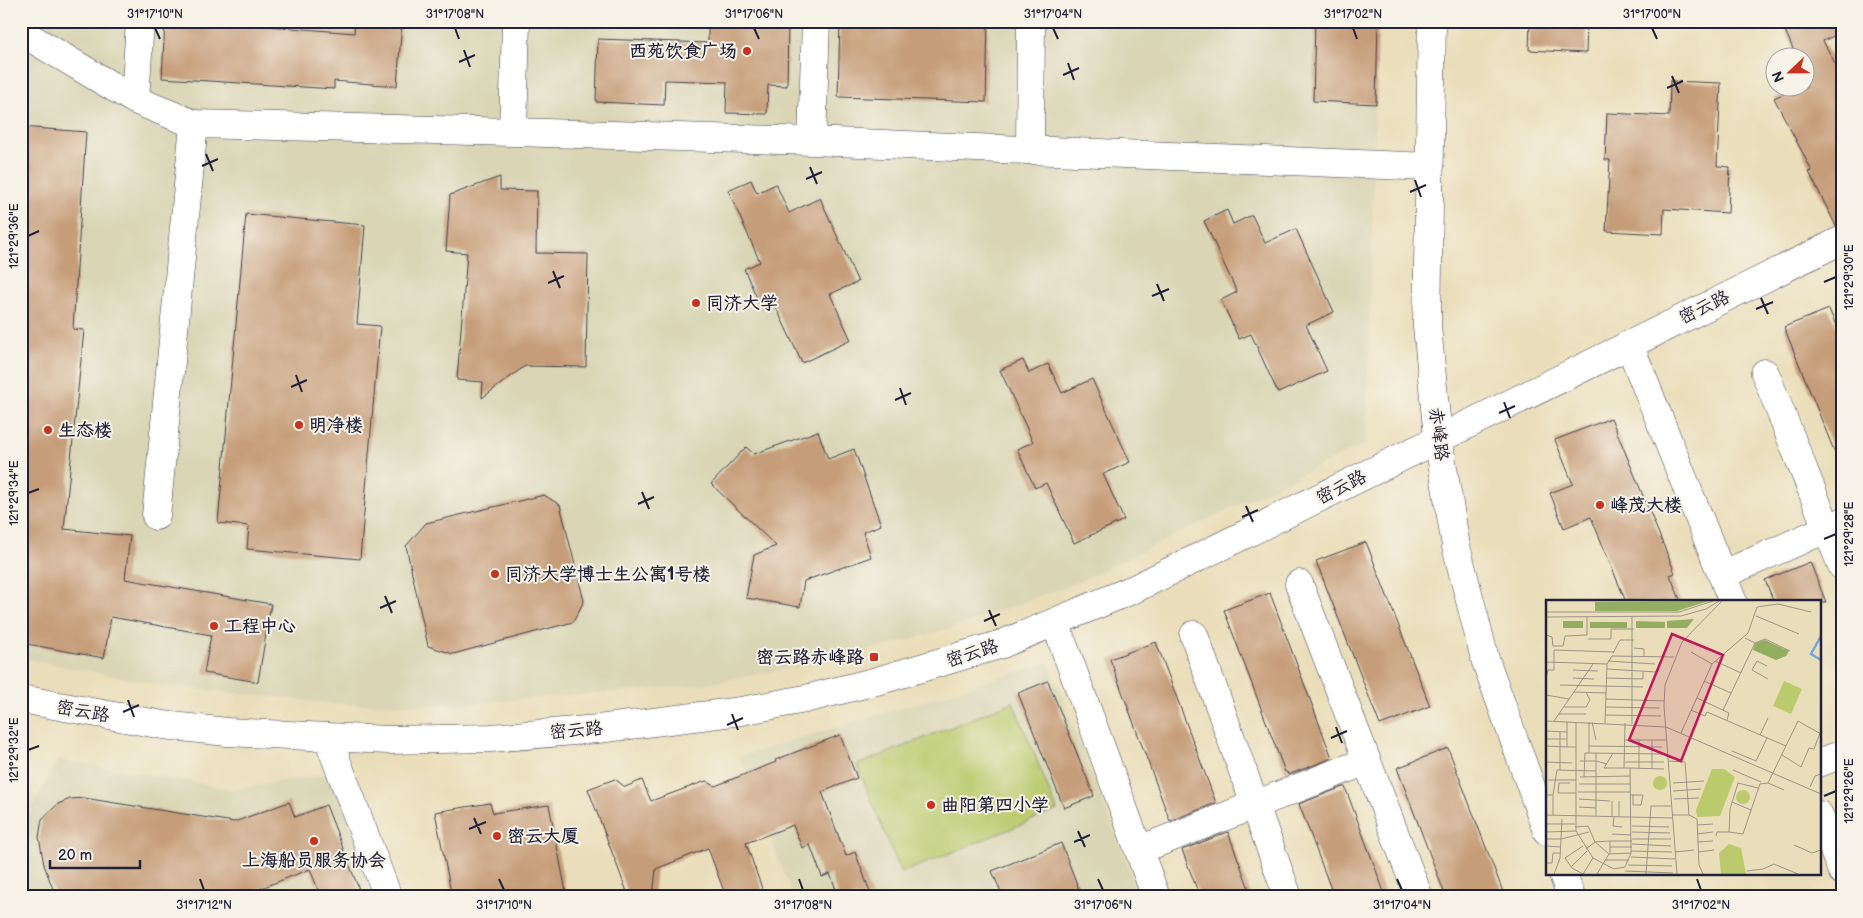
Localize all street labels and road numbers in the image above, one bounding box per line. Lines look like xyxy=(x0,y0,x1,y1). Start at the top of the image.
street label: 密云路 xyxy=(1675,286,1733,329)
street label: 赤峰路 xyxy=(1425,406,1452,462)
street label: 密云路 xyxy=(1312,466,1370,509)
street label: 密云路 xyxy=(943,635,1001,672)
street label: 密云路 xyxy=(55,696,111,727)
street label: 密云路 xyxy=(548,718,604,743)

